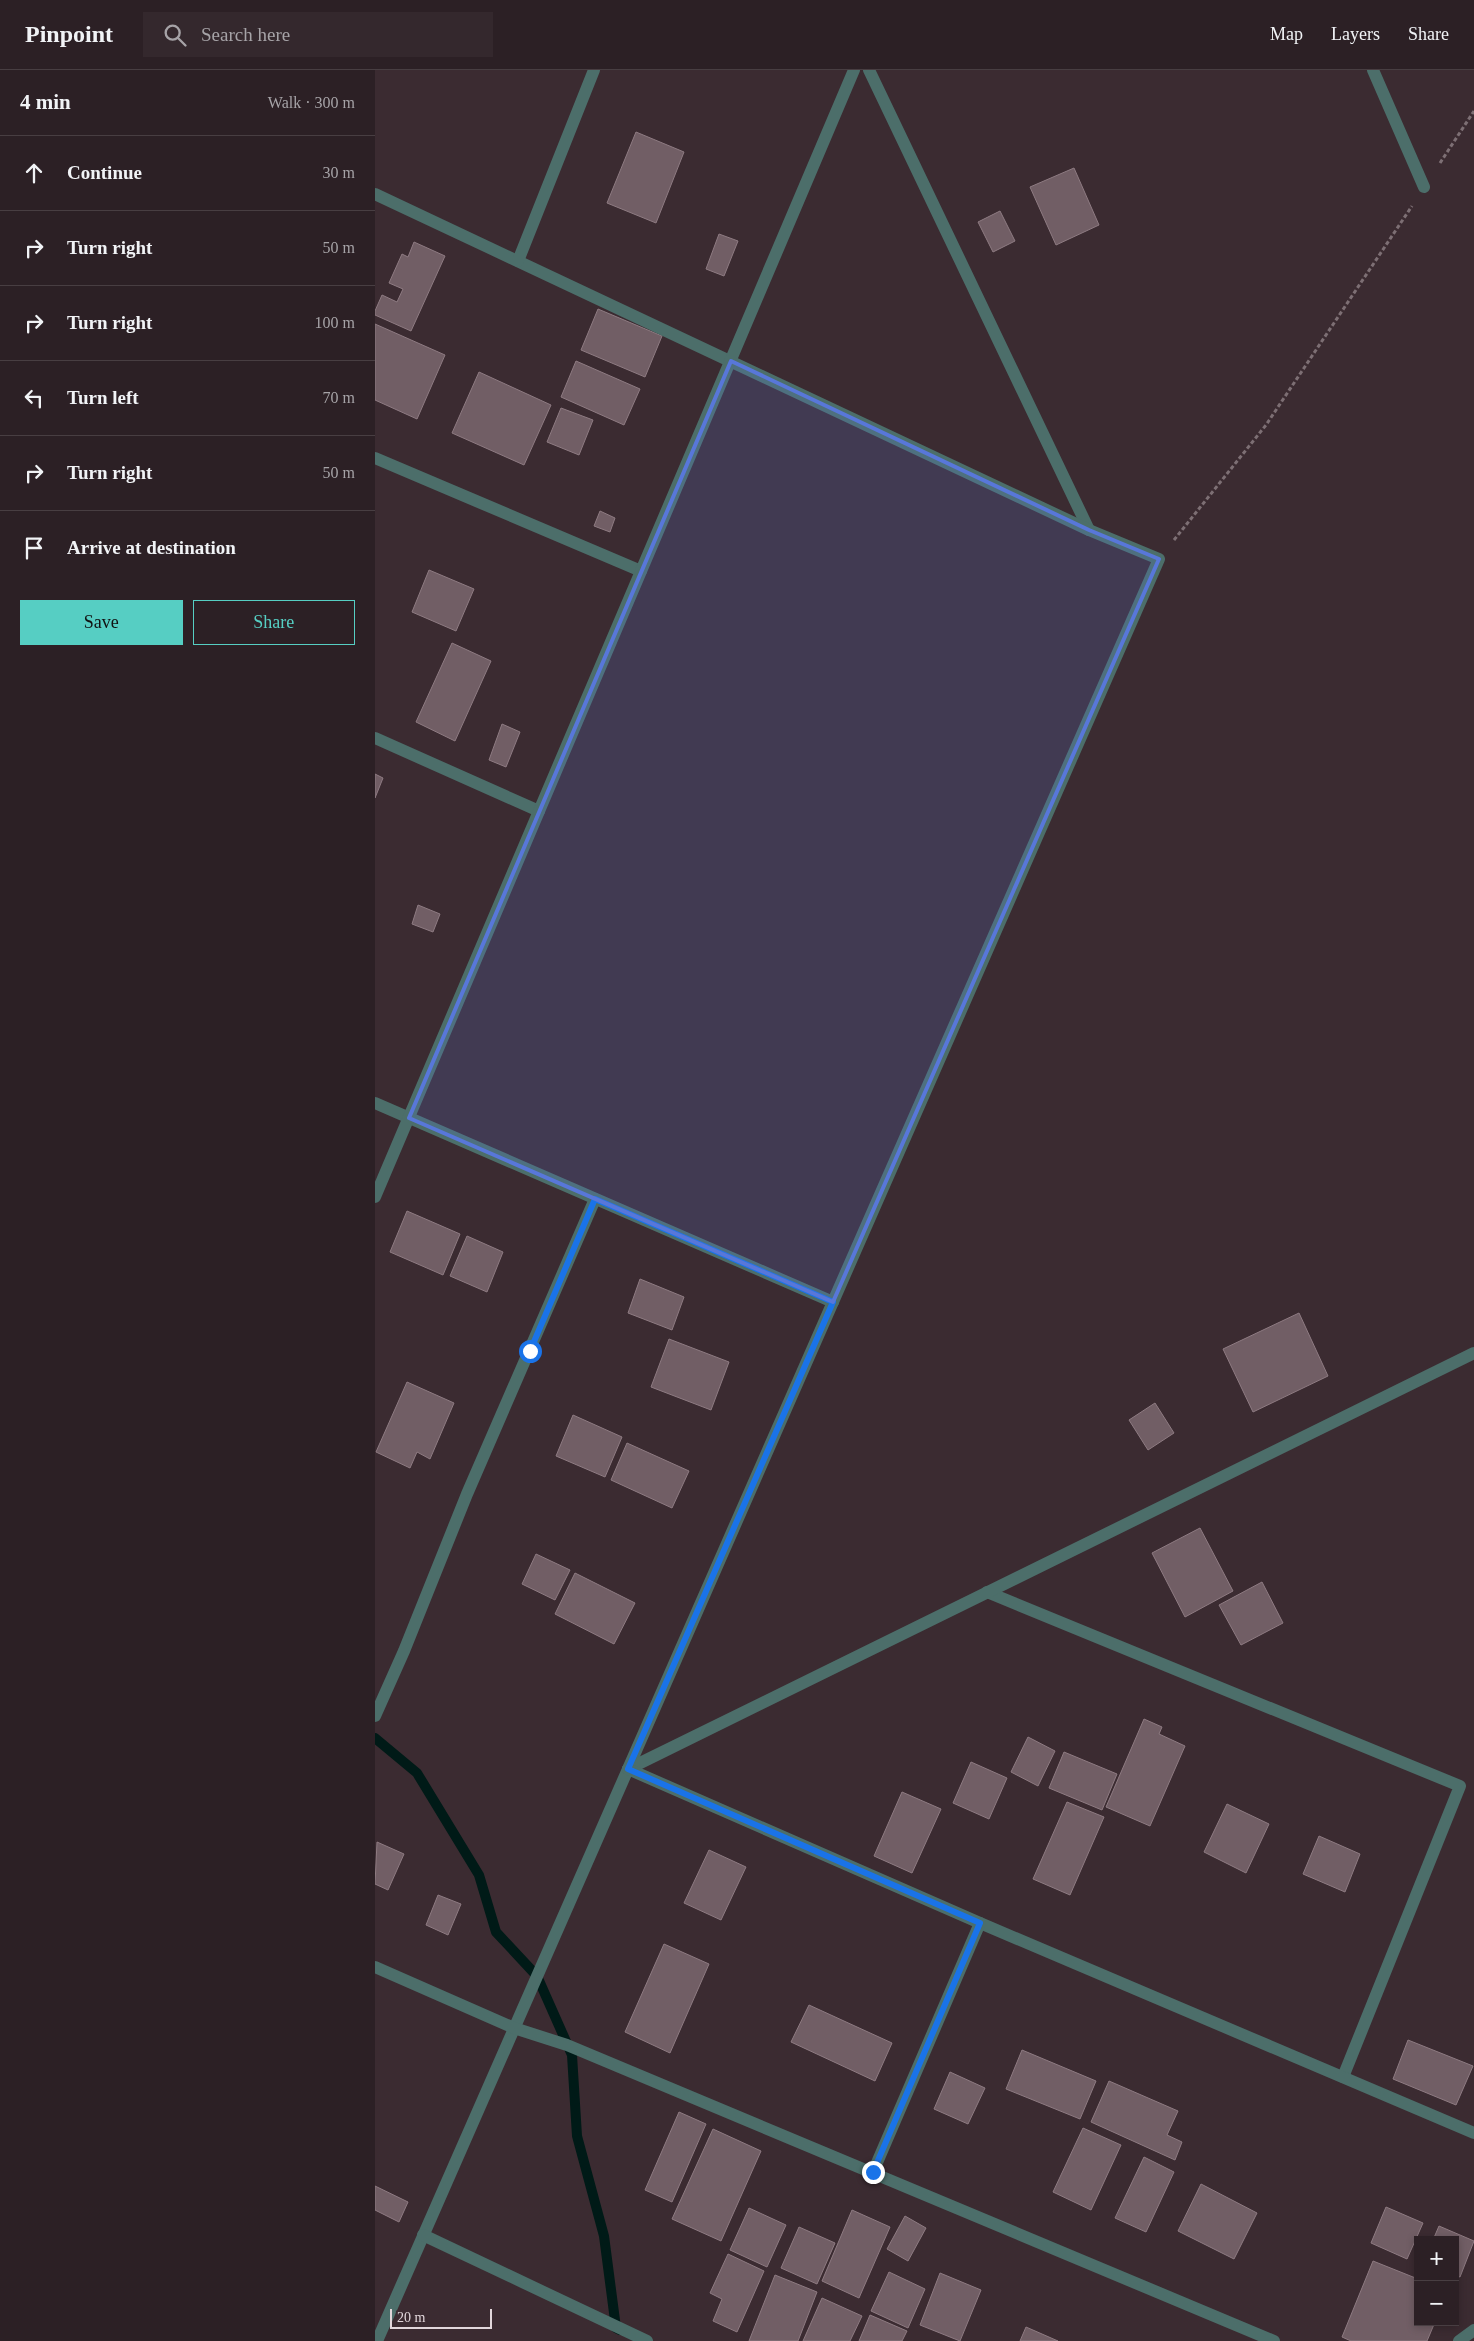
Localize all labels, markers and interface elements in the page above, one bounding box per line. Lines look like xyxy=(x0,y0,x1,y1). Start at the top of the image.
search box xyxy=(143,12,493,57)
text: Pinpoint xyxy=(25,21,113,47)
icon: search xyxy=(161,21,189,49)
text: Search here xyxy=(201,24,290,45)
text: Map xyxy=(1270,24,1303,44)
text: Layers xyxy=(1331,24,1380,44)
text: Share xyxy=(1408,24,1449,44)
text: 4 min xyxy=(20,90,71,114)
text: Walk · 300 m xyxy=(268,94,355,111)
icon: ahead xyxy=(20,159,48,187)
text: Continue xyxy=(67,162,142,183)
text: 30 m xyxy=(323,164,355,181)
icon: right xyxy=(20,234,48,262)
text: Turn right xyxy=(67,237,152,258)
text: 50 m xyxy=(323,239,355,256)
icon: right xyxy=(20,309,48,337)
text: Turn right xyxy=(67,312,152,333)
text: 100 m xyxy=(315,314,355,331)
icon: left xyxy=(20,384,48,412)
text: Turn left xyxy=(67,387,139,408)
text: 70 m xyxy=(323,389,355,406)
icon: right xyxy=(20,459,48,487)
text: Turn right xyxy=(67,462,152,483)
text: 50 m xyxy=(323,464,355,481)
icon: arrive xyxy=(20,534,48,562)
text: Arrive at destination xyxy=(67,537,236,558)
button: Save xyxy=(20,600,183,645)
button: Share xyxy=(193,600,355,645)
route start xyxy=(519,1340,542,1363)
route end xyxy=(862,2161,885,2184)
map controls xyxy=(1414,2236,1459,2326)
button: + xyxy=(1414,2236,1459,2281)
button: − xyxy=(1414,2281,1459,2326)
scale bar xyxy=(390,2306,493,2329)
text: 20 m xyxy=(397,2310,425,2325)

